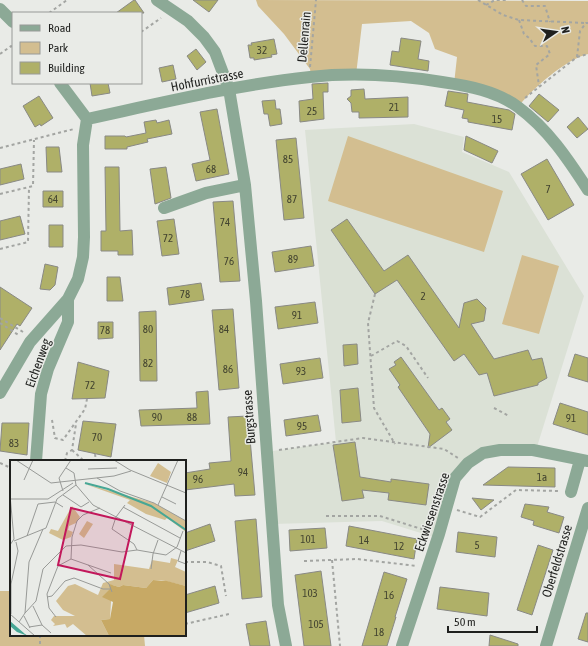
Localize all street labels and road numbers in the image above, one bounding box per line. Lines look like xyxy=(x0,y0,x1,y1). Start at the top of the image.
street label: Dellenrain xyxy=(294,11,314,63)
street label: Hohfurristrasse xyxy=(169,66,245,94)
street label: Eichenweg xyxy=(22,336,54,390)
street label: Burgstrasse xyxy=(240,389,258,445)
street label: Eckwiesenstrasse xyxy=(411,470,453,553)
street label: Oberfeldstrasse xyxy=(539,523,575,599)

